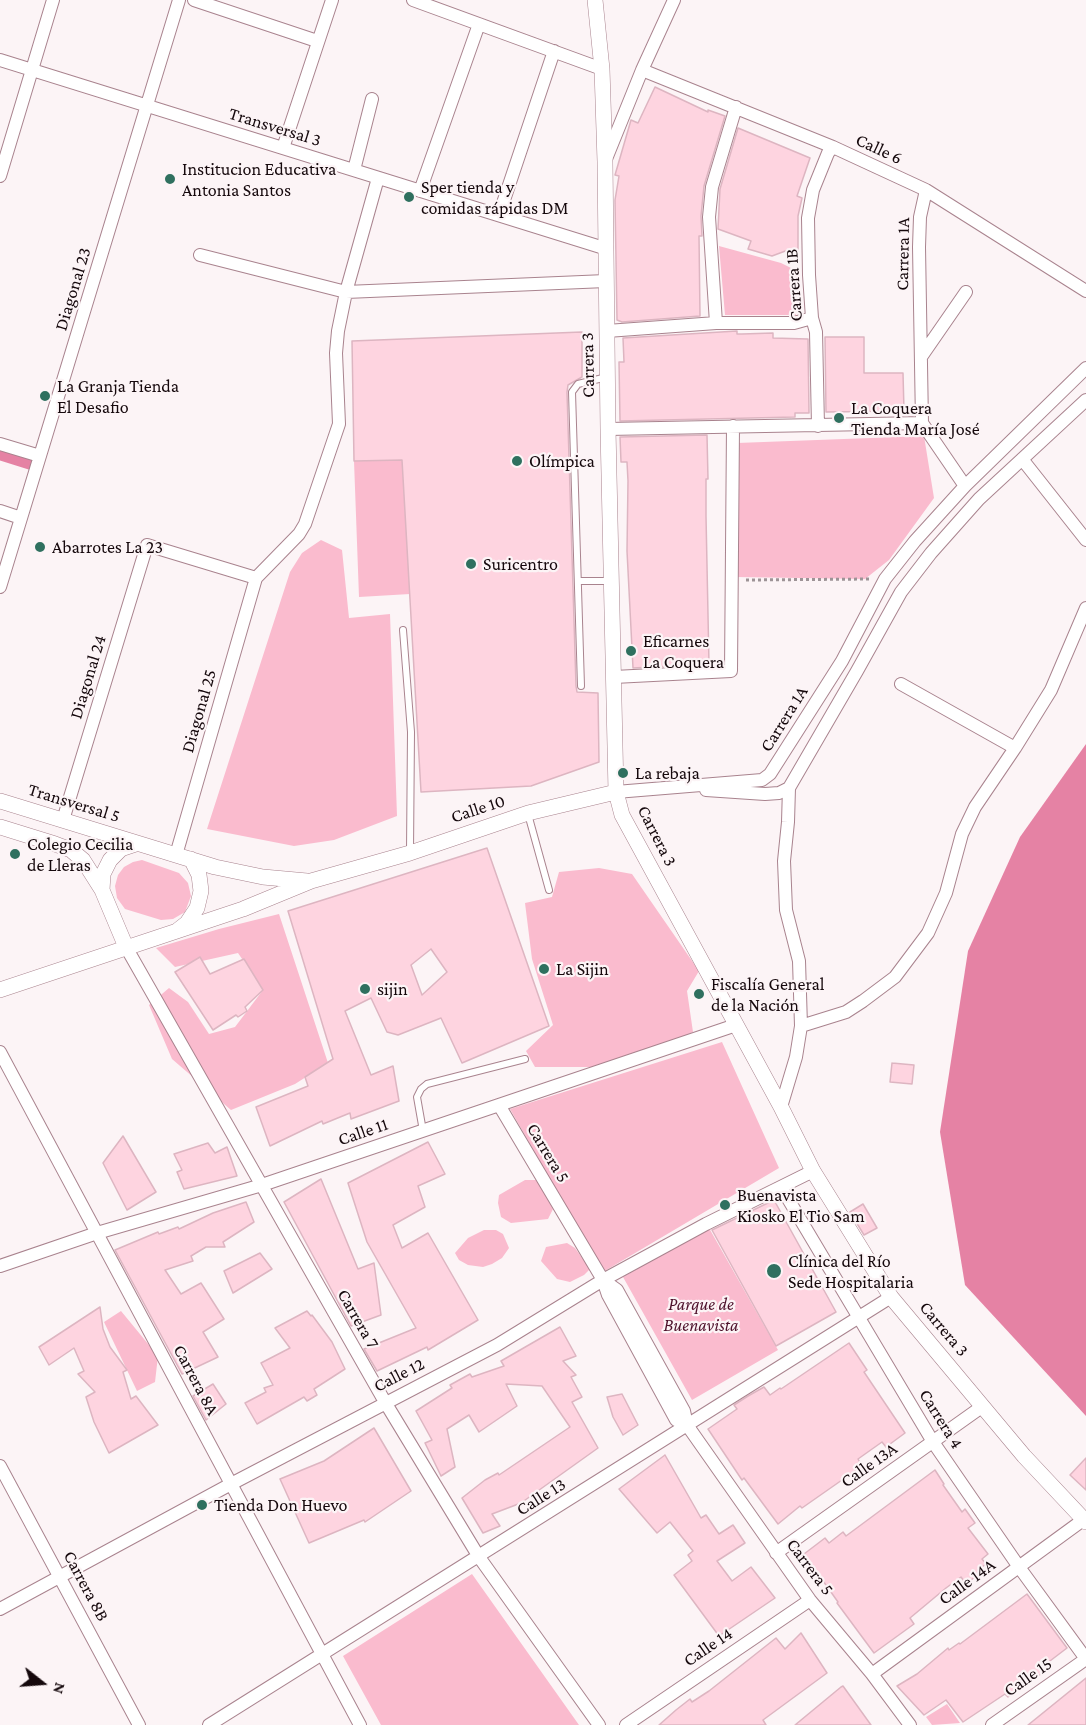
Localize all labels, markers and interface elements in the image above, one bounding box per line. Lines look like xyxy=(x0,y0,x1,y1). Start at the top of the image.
street label: Transversal 3 xyxy=(226,103,324,151)
street label: Calle 6 xyxy=(852,129,906,169)
place label: Institucion Educativa Antonia Santos xyxy=(182,158,336,201)
marker: Institucion Educativa Antonia Santos xyxy=(163,172,177,186)
place label: Sper tienda y comidas rápidas DM xyxy=(421,176,568,219)
marker: Sper tienda y comidas rápidas DM xyxy=(402,190,416,204)
street label: Carrera 1A xyxy=(892,217,914,291)
street label: Diagonal 23 xyxy=(50,245,96,333)
street label: Carrera 1B xyxy=(781,248,807,322)
street label: Carrera 3 xyxy=(577,332,599,398)
place label: La Granja Tienda El Desafio xyxy=(57,375,179,418)
marker: La Granja Tienda El Desafio xyxy=(38,389,52,403)
place label: La Coquera Tienda María José xyxy=(851,397,980,440)
marker: La Coquera Tienda María José xyxy=(832,411,846,425)
place label: Olímpica xyxy=(529,450,595,472)
marker: Olímpica xyxy=(510,454,524,468)
place label: Abarrotes La 23 xyxy=(52,536,163,558)
marker: Abarrotes La 23 xyxy=(33,540,47,554)
place label: Suricentro xyxy=(483,553,558,575)
marker: Suricentro xyxy=(464,557,478,571)
place label: Eficarnes La Coquera xyxy=(643,630,724,672)
street label: Diagonal 24 xyxy=(65,633,111,721)
marker: Eficarnes La Coquera xyxy=(624,644,638,658)
street label: Diagonal 25 xyxy=(177,667,221,755)
street label: Carrera 1A xyxy=(755,682,813,756)
place label: La rebaja xyxy=(635,762,700,784)
marker: La rebaja xyxy=(616,766,630,780)
street label: Transversal 5 xyxy=(25,779,123,827)
street label: Calle 10 xyxy=(448,790,508,828)
street label: Carrera 3 xyxy=(633,802,681,870)
place label: Colegio Cecilia de Lleras xyxy=(27,833,133,876)
marker: Colegio Cecilia de Lleras xyxy=(8,847,22,861)
place label: La Sijin xyxy=(556,958,609,980)
marker: La Sijin xyxy=(537,962,551,976)
place label: Fiscalía General de la Nación xyxy=(711,973,824,1016)
place label: sijin xyxy=(377,978,408,1000)
marker: sijin xyxy=(358,982,372,996)
marker: Fiscalía General de la Nación xyxy=(692,987,706,1001)
street label: Calle 11 xyxy=(335,1113,391,1151)
street label: Carrera 5 xyxy=(522,1119,574,1187)
place label: Buenavista Kiosko El Tio Sam xyxy=(737,1184,865,1226)
marker: Buenavista Kiosko El Tio Sam xyxy=(718,1198,732,1212)
place label: Clínica del Río Sede Hospitalaria xyxy=(788,1250,914,1292)
marker: Clínica del Río Sede Hospitalaria xyxy=(765,1262,783,1280)
street label: Carrera 7 xyxy=(332,1285,384,1353)
park label: Parque de Buenavista xyxy=(664,1293,738,1336)
street label: Carrera 3 xyxy=(915,1297,973,1361)
street label: Carrera 8A xyxy=(168,1341,224,1419)
street label: Calle 12 xyxy=(370,1353,428,1397)
street label: Carrera 4 xyxy=(914,1385,968,1453)
street label: Calle 13A xyxy=(837,1438,901,1492)
street label: Calle 13 xyxy=(512,1474,570,1520)
place label: Tienda Don Huevo xyxy=(214,1494,348,1516)
marker: Tienda Don Huevo xyxy=(195,1498,209,1512)
street label: Carrera 5 xyxy=(782,1534,838,1600)
street label: Carrera 8B xyxy=(59,1547,113,1625)
street label: Calle 14A xyxy=(934,1554,1000,1610)
street label: Calle 14 xyxy=(679,1623,737,1671)
north arrow xyxy=(12,1653,72,1713)
street label: Calle 15 xyxy=(1000,1653,1056,1701)
text: N xyxy=(50,1681,69,1696)

